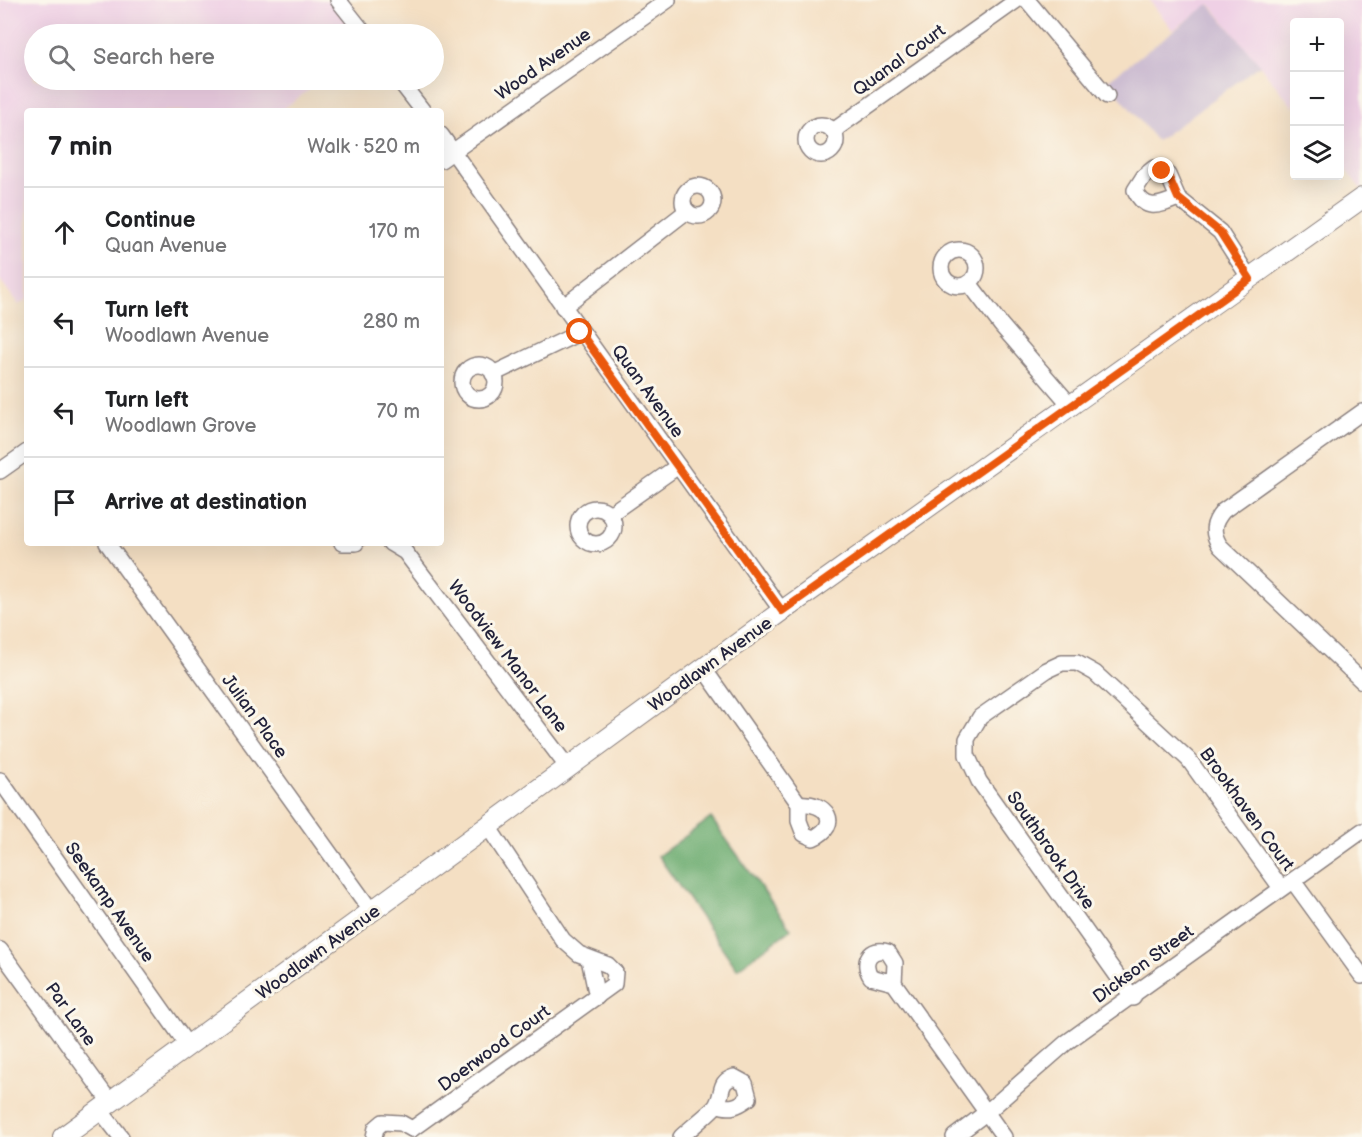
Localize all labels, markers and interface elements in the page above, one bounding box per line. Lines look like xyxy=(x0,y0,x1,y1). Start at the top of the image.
map controls xyxy=(1290,18,1344,180)
button: + xyxy=(1290,18,1344,72)
street label: Quanal Court xyxy=(849,20,950,101)
search box xyxy=(24,24,444,90)
street label: Wood Avenue xyxy=(492,24,595,105)
icon: search xyxy=(45,41,78,74)
text: Search here xyxy=(93,44,215,71)
button: − xyxy=(1290,72,1344,126)
button: layers xyxy=(1290,126,1344,180)
text: 7 min xyxy=(48,132,112,163)
text: Walk · 520 m xyxy=(307,135,420,159)
route end xyxy=(1148,157,1174,183)
text: Continue xyxy=(105,207,195,234)
icon: ahead xyxy=(48,216,81,249)
text: 170 m xyxy=(369,220,420,244)
text: Quan Avenue xyxy=(105,234,227,258)
text: Turn left xyxy=(105,297,189,324)
icon: left xyxy=(48,306,81,339)
text: 280 m xyxy=(363,310,420,334)
route start xyxy=(566,318,592,344)
text: Woodlawn Avenue xyxy=(105,324,269,348)
street label: Quan Avenue xyxy=(607,341,689,442)
text: Turn left xyxy=(105,387,189,414)
icon: left xyxy=(48,396,81,429)
text: 70 m xyxy=(376,400,420,424)
text: Woodlawn Grove xyxy=(105,414,256,438)
icon: arrive xyxy=(48,486,81,519)
text: Arrive at destination xyxy=(105,489,307,516)
street label: Woodview Manor Lane xyxy=(444,576,572,737)
street label: Woodlawn Avenue xyxy=(644,612,776,716)
street label: Julian Place xyxy=(217,670,292,763)
street label: Brookhaven Court xyxy=(1195,744,1299,875)
street label: Southbrook Drive xyxy=(1002,787,1099,914)
street label: Seekamp Avenue xyxy=(60,838,159,967)
street label: Woodlawn Avenue xyxy=(252,900,384,1004)
street label: Dickson Street xyxy=(1089,921,1198,1008)
street label: Par Lane xyxy=(41,979,101,1050)
street label: Doerwood Court xyxy=(434,1001,555,1096)

